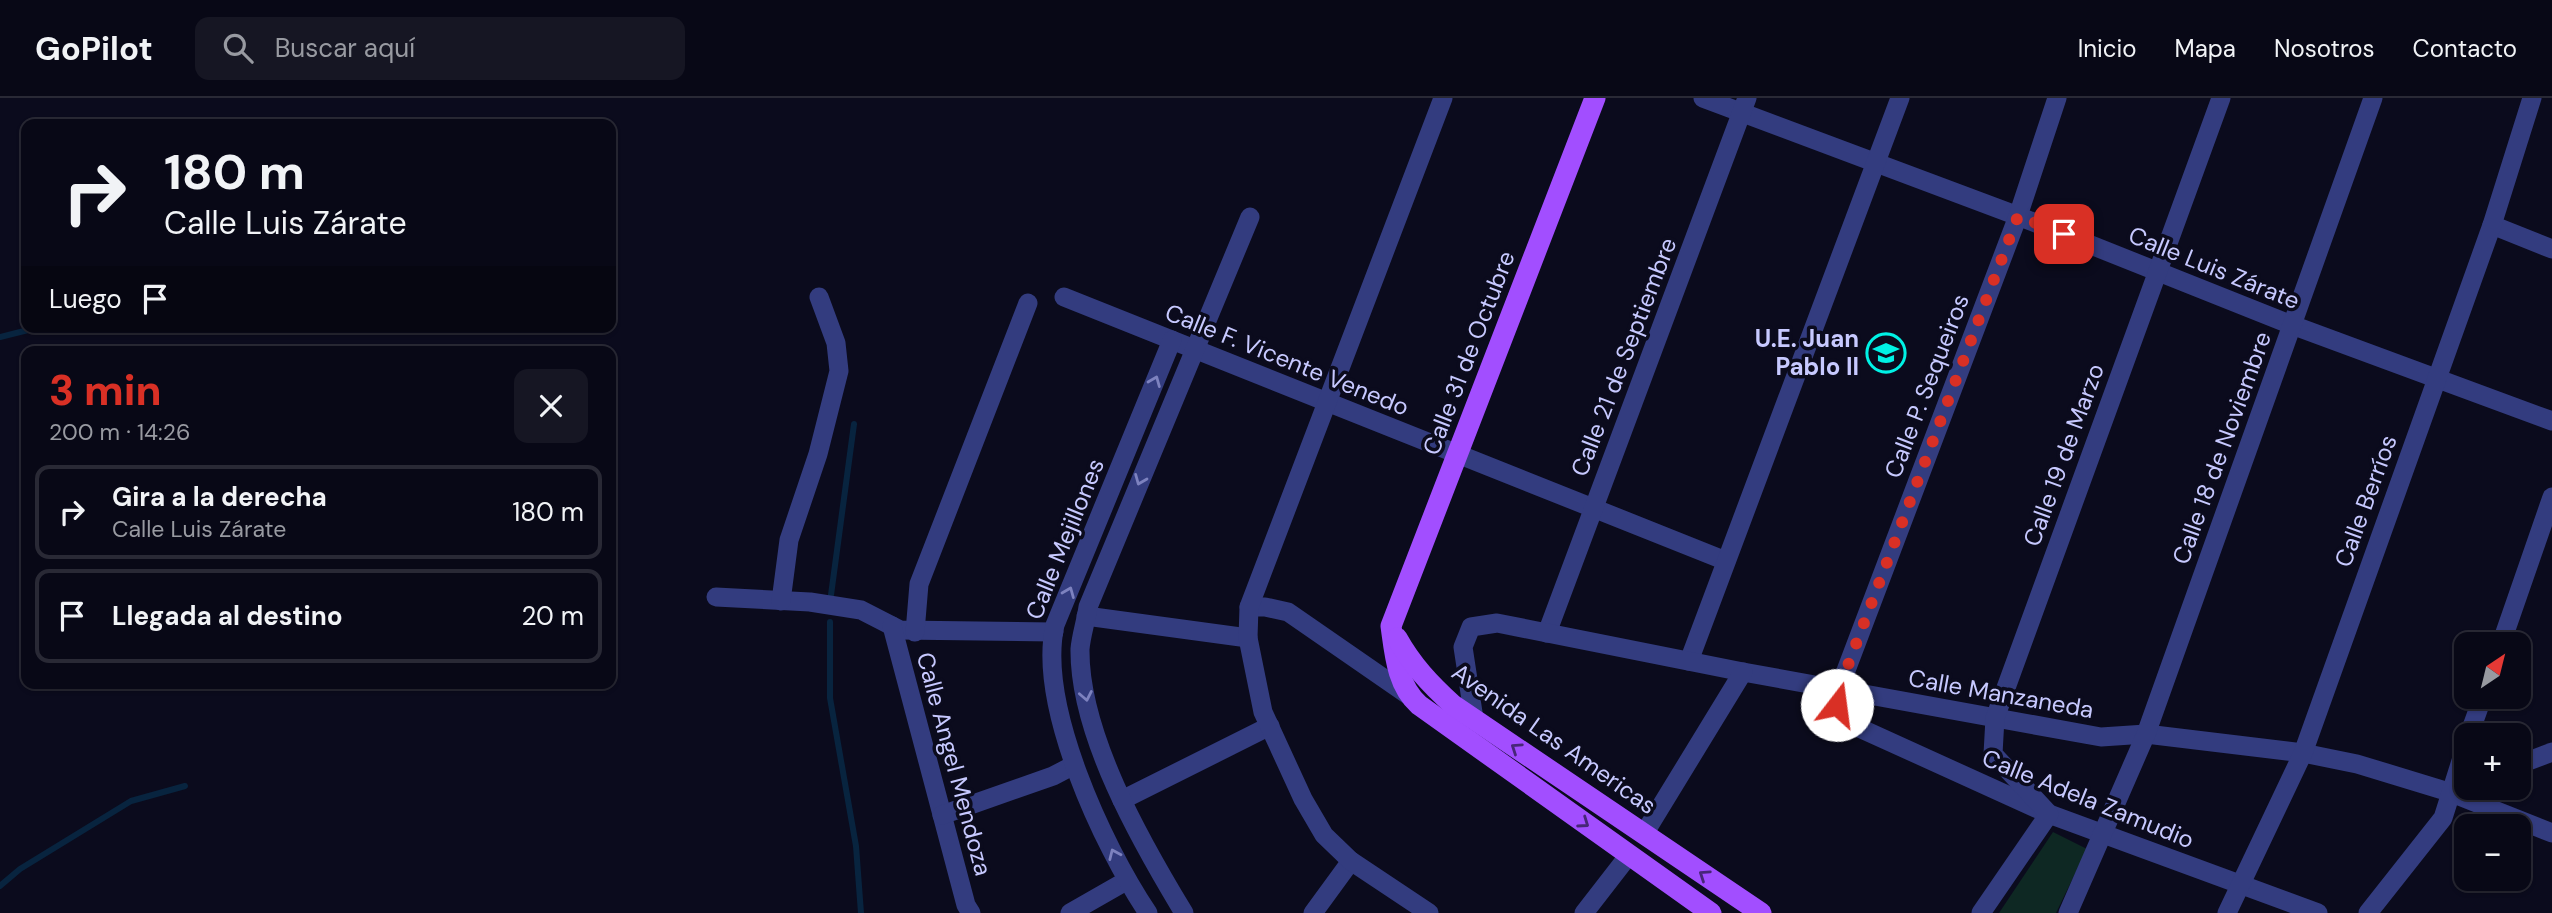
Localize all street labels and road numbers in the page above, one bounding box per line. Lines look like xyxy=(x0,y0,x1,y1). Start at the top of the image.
street label: Calle Luis Zárate xyxy=(2124,219,2304,316)
street label: Calle 21 de Septiembre xyxy=(1564,233,1683,481)
street label: Calle 31 de Octubre xyxy=(1415,246,1522,459)
street label: Calle P. Sequeiros xyxy=(1877,289,1976,482)
street label: Calle F. Vicente Venedo xyxy=(1161,296,1414,423)
street label: Calle 18 de Noviembre xyxy=(2165,327,2278,568)
street label: Calle 19 de Marzo xyxy=(2016,359,2111,551)
street label: Calle Berríos xyxy=(2327,430,2404,571)
street label: Calle Mejillones xyxy=(1018,454,1111,624)
street label: Calle Angel Mendoza xyxy=(910,649,999,879)
street label: Avenida Las Americas xyxy=(1446,656,1663,821)
street label: Calle Manzaneda xyxy=(1906,662,2096,725)
street label: Calle Adela Zamudio xyxy=(1978,742,2199,855)

